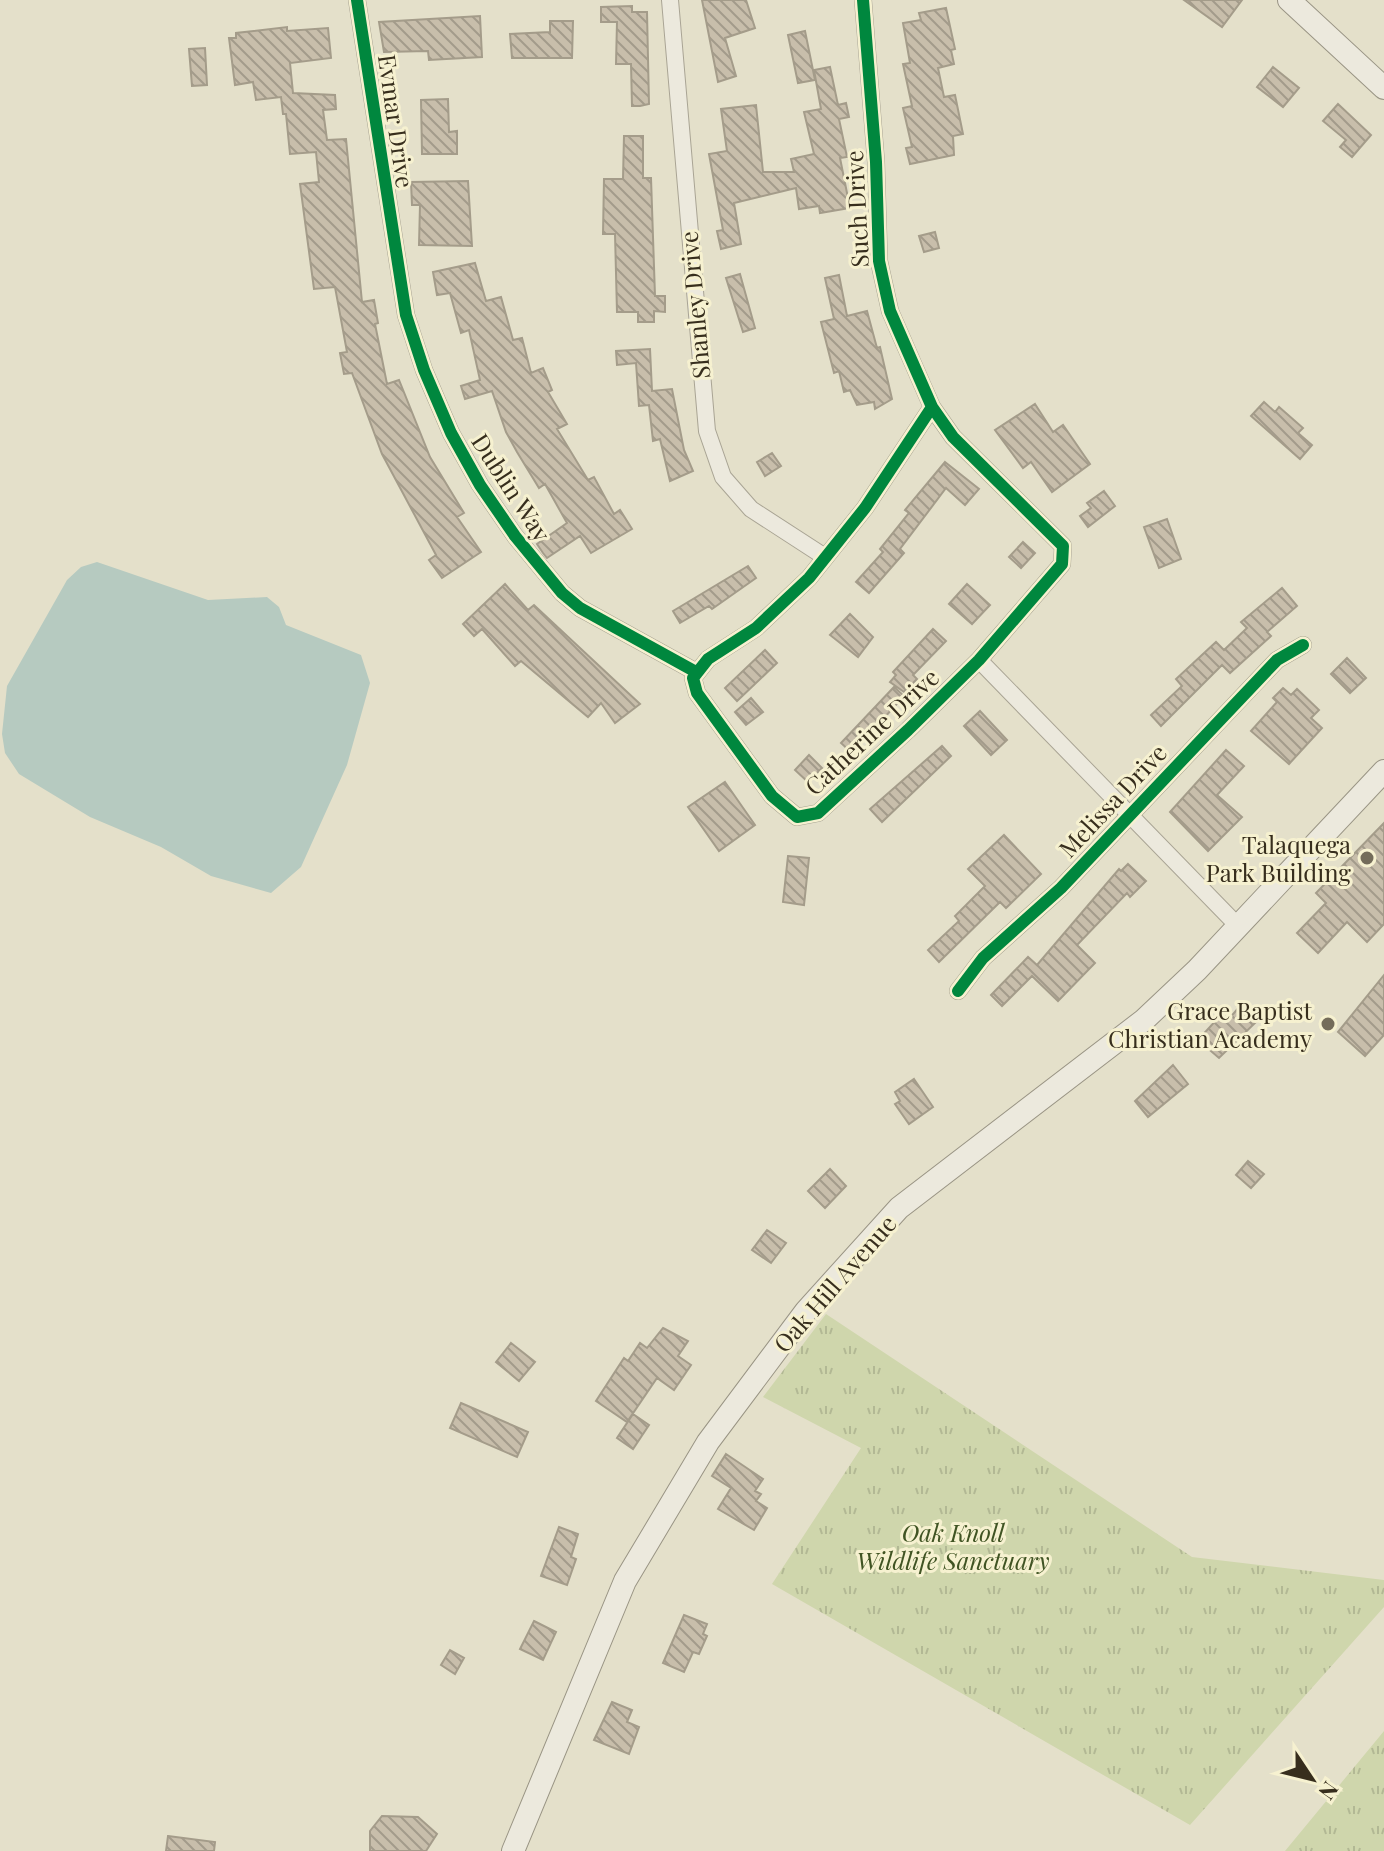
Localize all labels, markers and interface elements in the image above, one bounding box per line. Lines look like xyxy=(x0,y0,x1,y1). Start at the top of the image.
street label: Evmar Drive xyxy=(372,52,422,190)
street label: Such Drive xyxy=(837,150,875,268)
street label: Shanley Drive xyxy=(672,230,716,380)
street label: Dublin Way xyxy=(465,427,559,547)
street label: Catherine Drive xyxy=(797,661,945,801)
street label: Melissa Drive xyxy=(1051,736,1173,864)
place label: Talaquega Park Building xyxy=(1206,828,1351,888)
marker: Talaquega Park Building xyxy=(1358,849,1376,867)
place label: Grace Baptist Christian Academy xyxy=(1108,994,1313,1054)
marker: Grace Baptist Christian Academy xyxy=(1319,1015,1337,1033)
street label: Oak Hill Avenue xyxy=(766,1208,902,1358)
park label: Oak Knoll Wildlife Sanctuary xyxy=(856,1516,1050,1576)
north arrow xyxy=(1272,1739,1352,1819)
text: N xyxy=(1312,1776,1346,1806)

